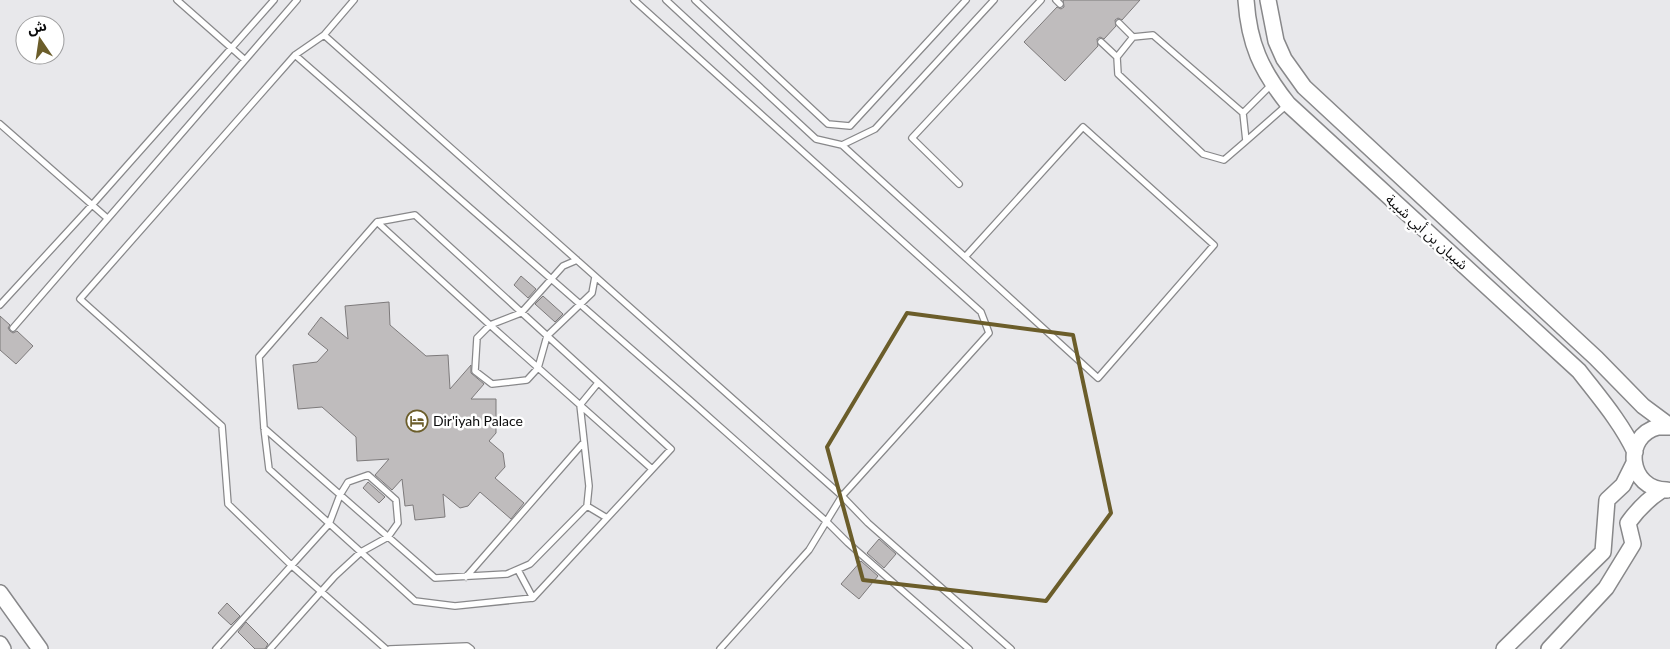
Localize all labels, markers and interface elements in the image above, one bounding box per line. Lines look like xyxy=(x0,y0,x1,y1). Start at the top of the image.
north arrow xyxy=(15,15,65,65)
text: ش xyxy=(26,16,48,37)
street label: شيبان بن أبي شيبة xyxy=(1381,190,1472,275)
hotel icon: Dir'iyah Palace xyxy=(405,409,429,433)
place label: Dir'iyah Palace xyxy=(433,412,523,429)

